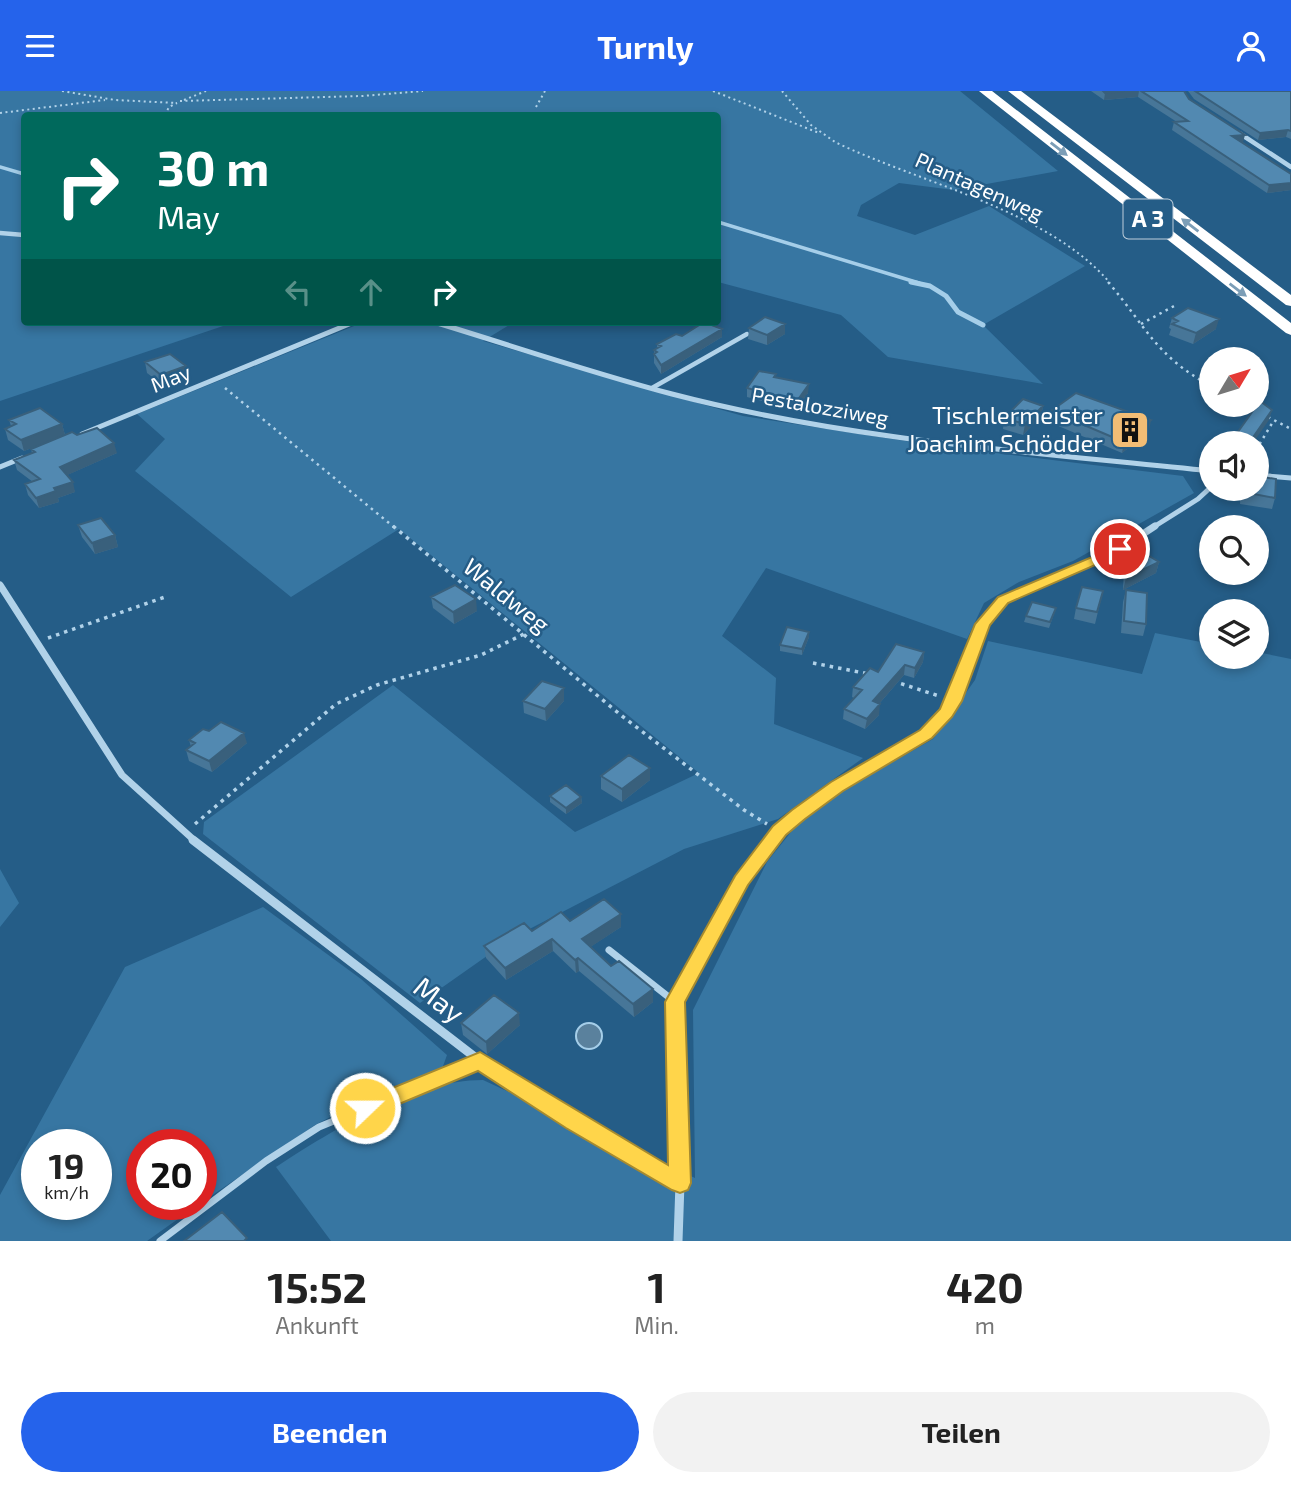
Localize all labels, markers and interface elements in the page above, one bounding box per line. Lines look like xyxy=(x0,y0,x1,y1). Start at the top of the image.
icon: menu xyxy=(21,27,59,65)
text: Turnly xyxy=(597,27,694,65)
icon: person xyxy=(1232,27,1270,65)
text: 30 m xyxy=(157,137,269,196)
icon: right xyxy=(42,140,133,231)
one-way arrow xyxy=(1049,142,1067,157)
street label: Plantagenweg xyxy=(912,146,1048,225)
text: May xyxy=(157,197,220,235)
road number: A 3 xyxy=(1124,199,1172,239)
one-way arrow xyxy=(1181,218,1199,232)
icon: left xyxy=(279,273,317,311)
icon: ahead xyxy=(352,273,390,311)
icon: right xyxy=(425,273,463,311)
one-way arrow xyxy=(1228,282,1246,297)
north arrow xyxy=(1199,347,1269,417)
map controls xyxy=(1199,347,1269,669)
street label: May xyxy=(147,358,194,397)
street label: Pestalozziweg xyxy=(750,381,891,430)
place label: Tischlermeister Joachim Schödder xyxy=(907,400,1103,457)
building icon: Tischlermeister Joachim Schödder xyxy=(1109,409,1151,451)
button: sound xyxy=(1199,431,1269,501)
button: search xyxy=(1199,515,1269,585)
pin xyxy=(1090,519,1150,579)
icon: arrive xyxy=(1101,530,1139,568)
street label: Waldweg xyxy=(458,551,556,638)
button: layers xyxy=(1199,599,1269,669)
street label: May xyxy=(408,969,472,1030)
position arrow xyxy=(328,1071,402,1145)
speed limit sign: 20 xyxy=(126,1129,217,1220)
text: 19 xyxy=(49,1144,84,1186)
text: km/h xyxy=(44,1181,89,1203)
text: 15:52 xyxy=(267,1261,367,1311)
text: 1 xyxy=(647,1261,666,1311)
text: 420 xyxy=(946,1261,1024,1311)
text: Ankunft xyxy=(275,1311,359,1339)
text: Min. xyxy=(634,1311,679,1339)
text: m xyxy=(975,1311,995,1339)
button: Beenden xyxy=(21,1392,639,1472)
button: Teilen xyxy=(653,1392,1270,1472)

